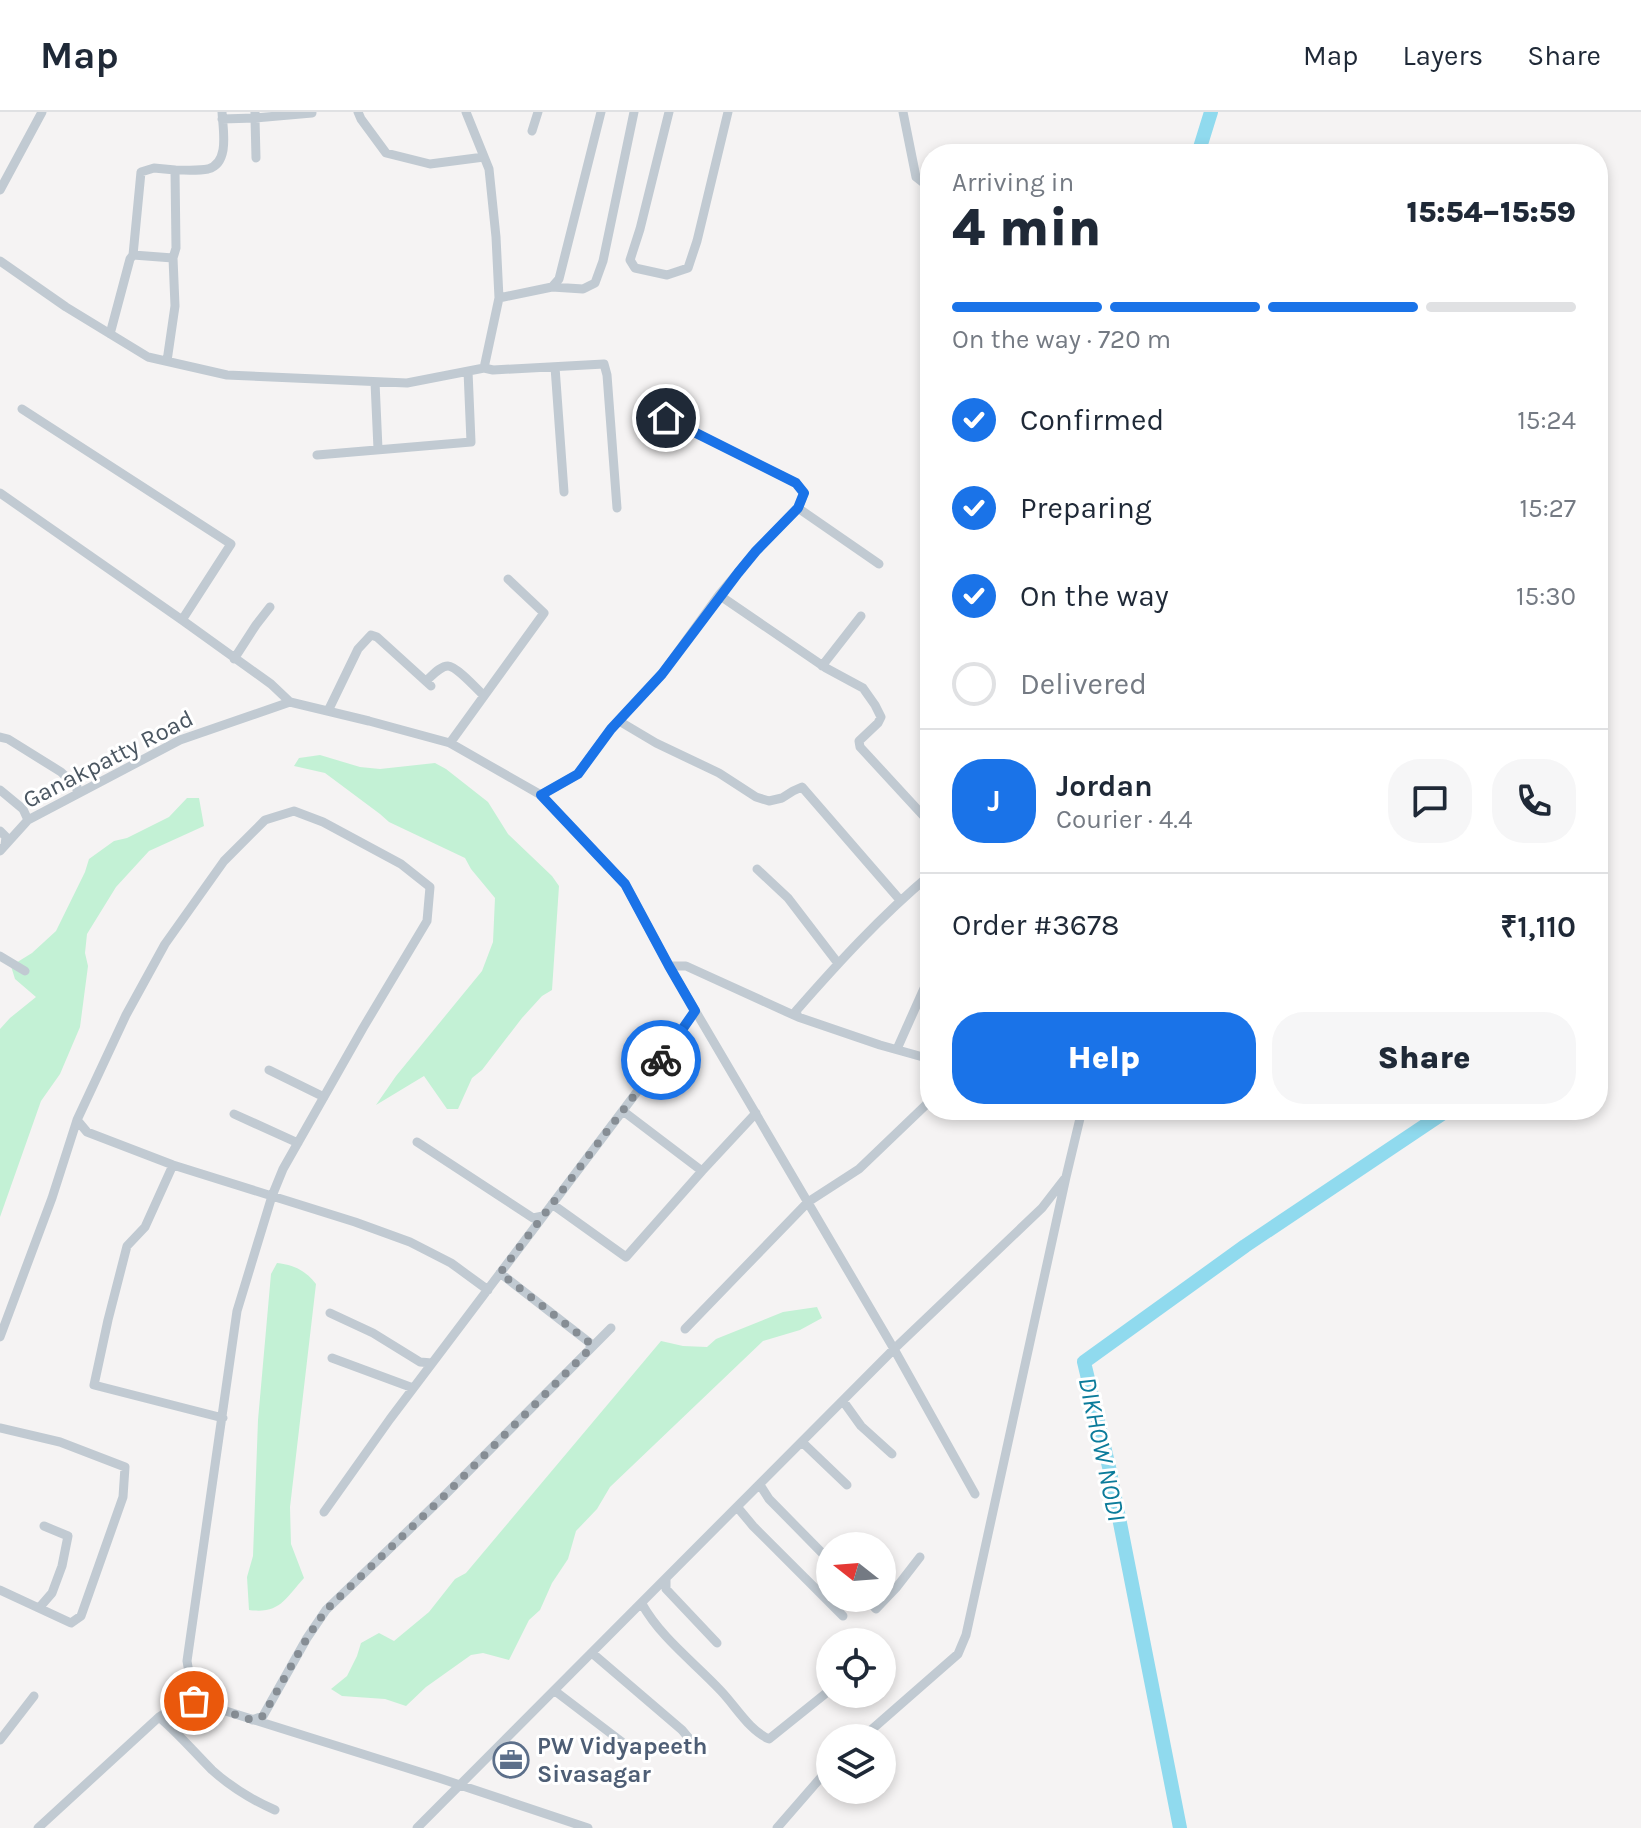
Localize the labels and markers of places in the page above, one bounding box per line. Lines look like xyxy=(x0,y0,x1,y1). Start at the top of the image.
pin xyxy=(632,384,700,452)
pin xyxy=(160,1667,228,1735)
place label: PW Vidyapeeth Sivasagar xyxy=(537,1732,707,1788)
office icon: PW Vidyapeeth Sivasagar xyxy=(492,1741,530,1779)

